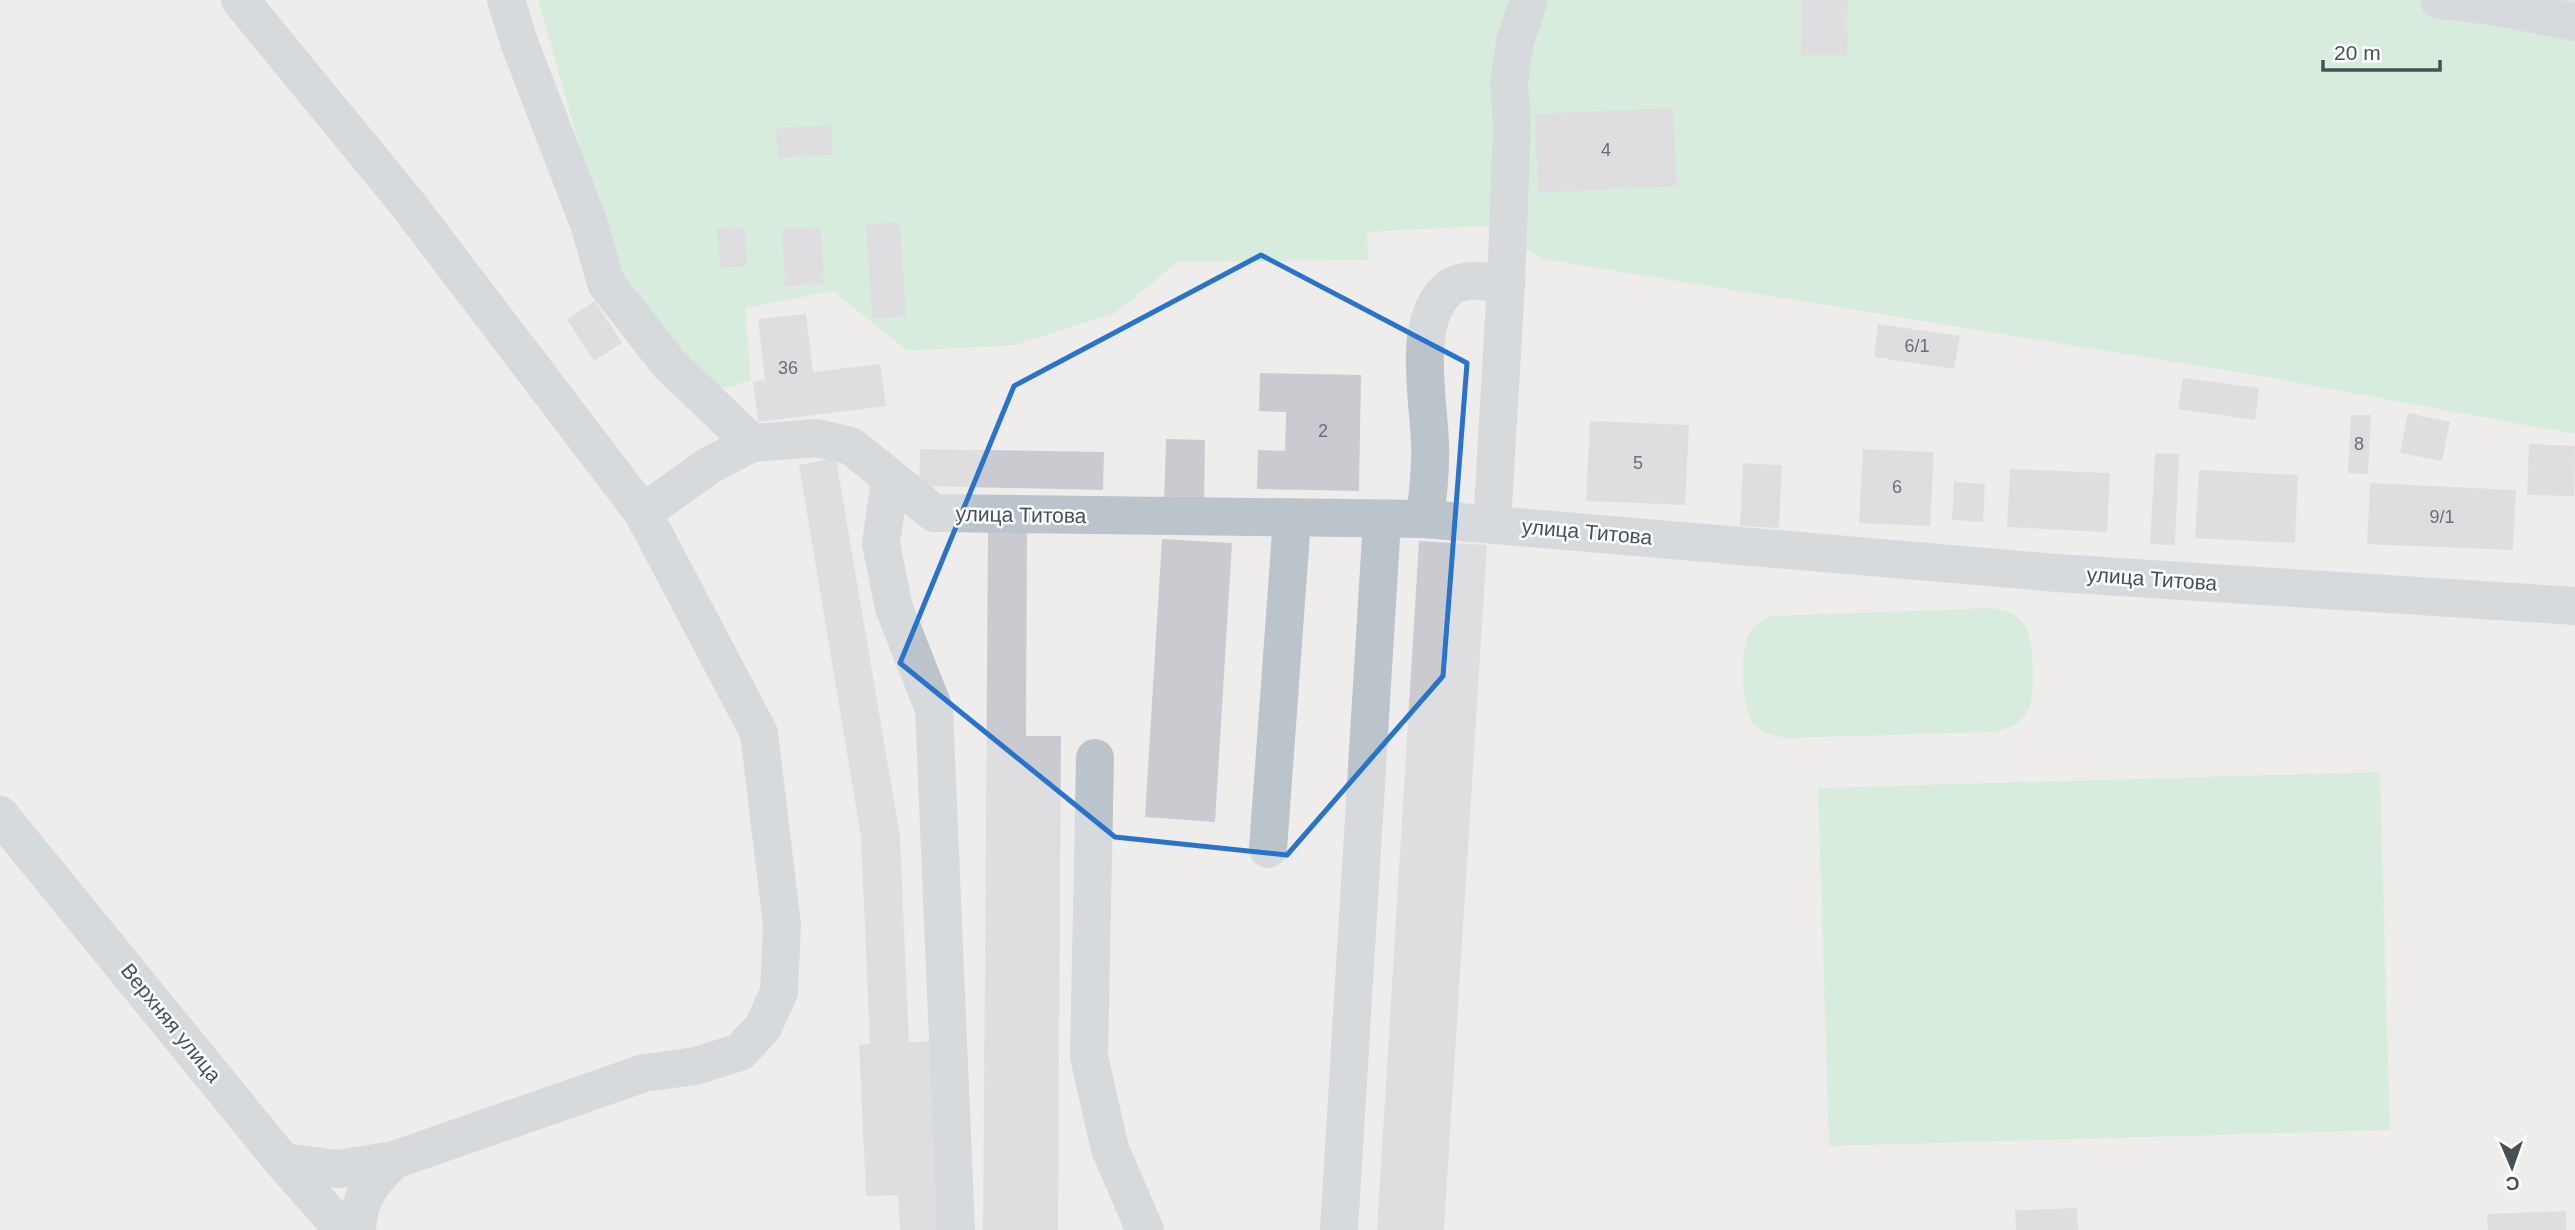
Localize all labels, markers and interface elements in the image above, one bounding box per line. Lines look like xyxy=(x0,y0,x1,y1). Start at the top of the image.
scale bar xyxy=(2323,28,2440,72)
text: 20 m xyxy=(2334,41,2381,64)
house number: 4 xyxy=(1601,140,1611,160)
house number: 6/1 xyxy=(1904,336,1930,356)
house number: 36 xyxy=(778,358,798,378)
house number: 2 xyxy=(1318,421,1328,441)
house number: 8 xyxy=(2354,434,2364,454)
house number: 5 xyxy=(1633,453,1643,473)
house number: 6 xyxy=(1892,477,1902,497)
street label: улица Титова xyxy=(955,502,1087,527)
house number: 9/1 xyxy=(2429,507,2455,527)
street label: улица Титова xyxy=(1521,514,1654,549)
street label: улица Титова xyxy=(2086,562,2218,595)
street label: Верхняя улица xyxy=(117,959,226,1087)
north arrow xyxy=(2477,1132,2547,1202)
text: С xyxy=(2505,1173,2520,1194)

